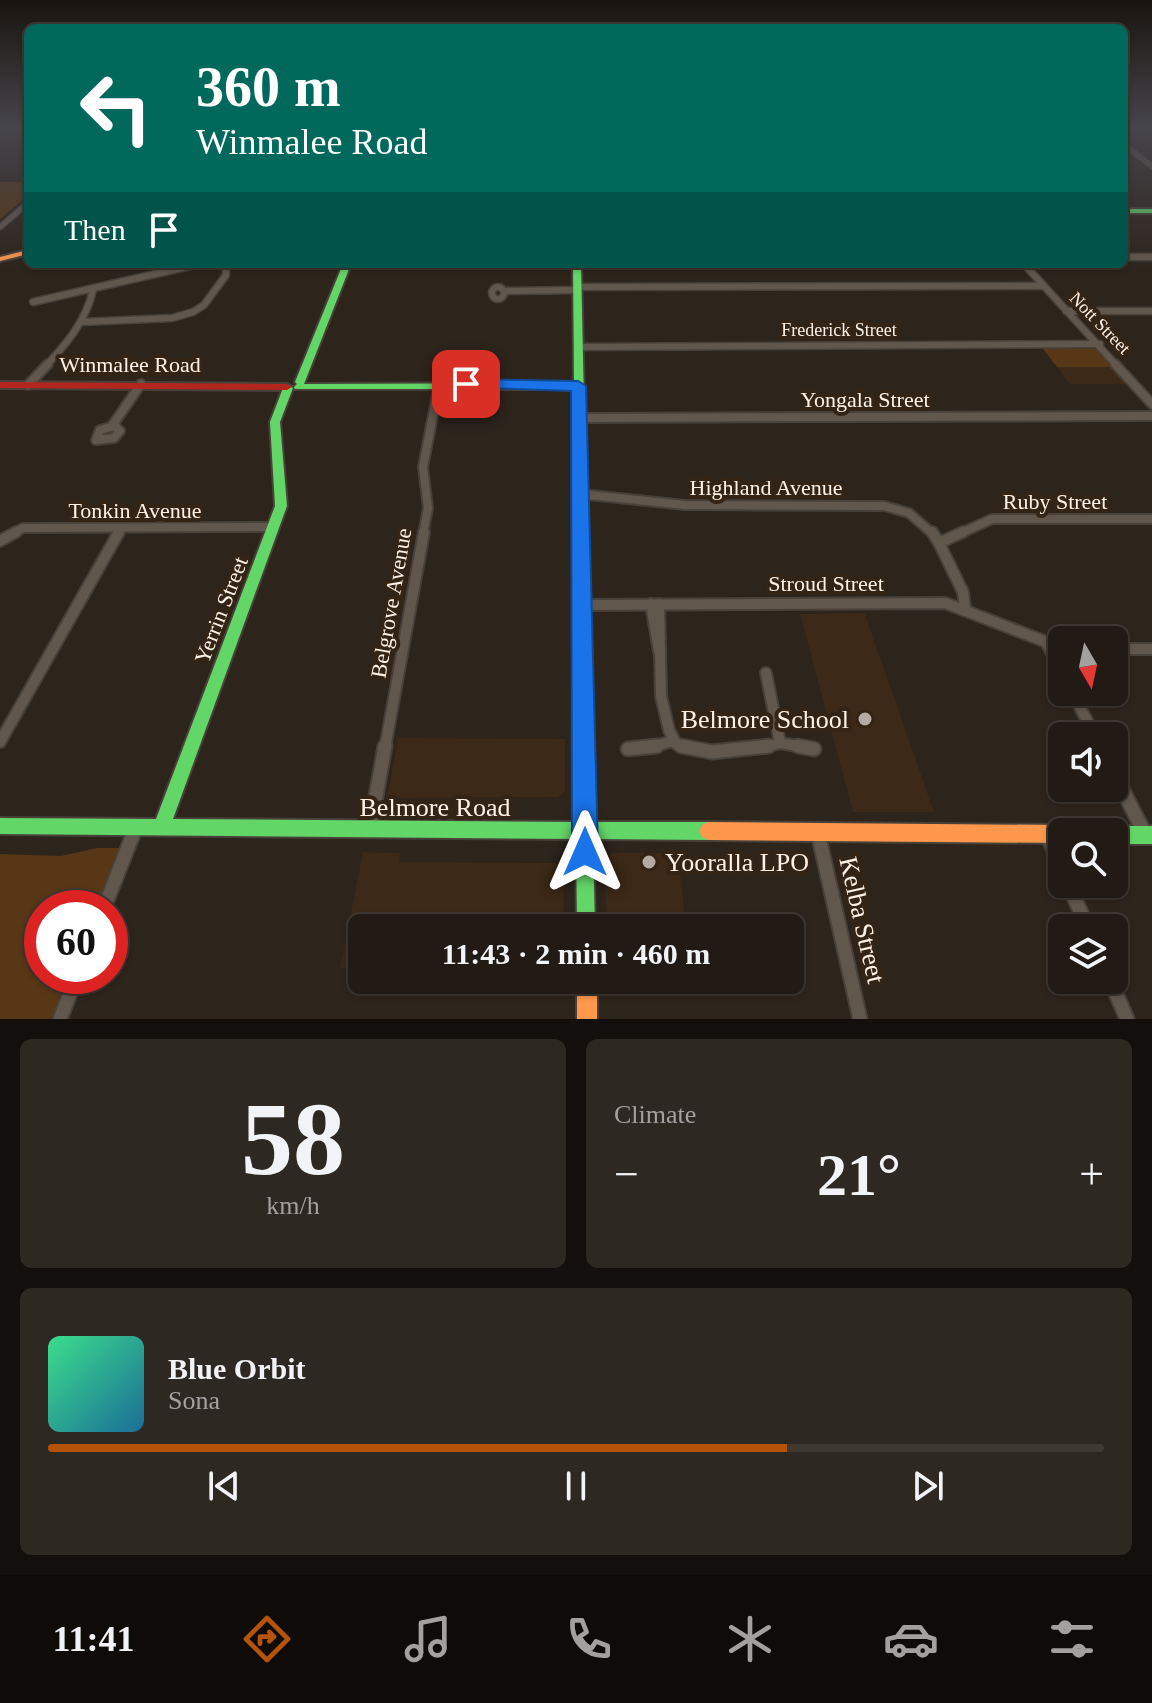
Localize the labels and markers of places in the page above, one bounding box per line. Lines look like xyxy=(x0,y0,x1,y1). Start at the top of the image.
pin xyxy=(432,350,500,418)
place label: Belmore School xyxy=(681,705,849,734)
marker: Belmore School xyxy=(856,710,874,728)
place label: Yooralla LPO xyxy=(665,848,809,877)
marker: Yooralla LPO xyxy=(640,853,658,871)

